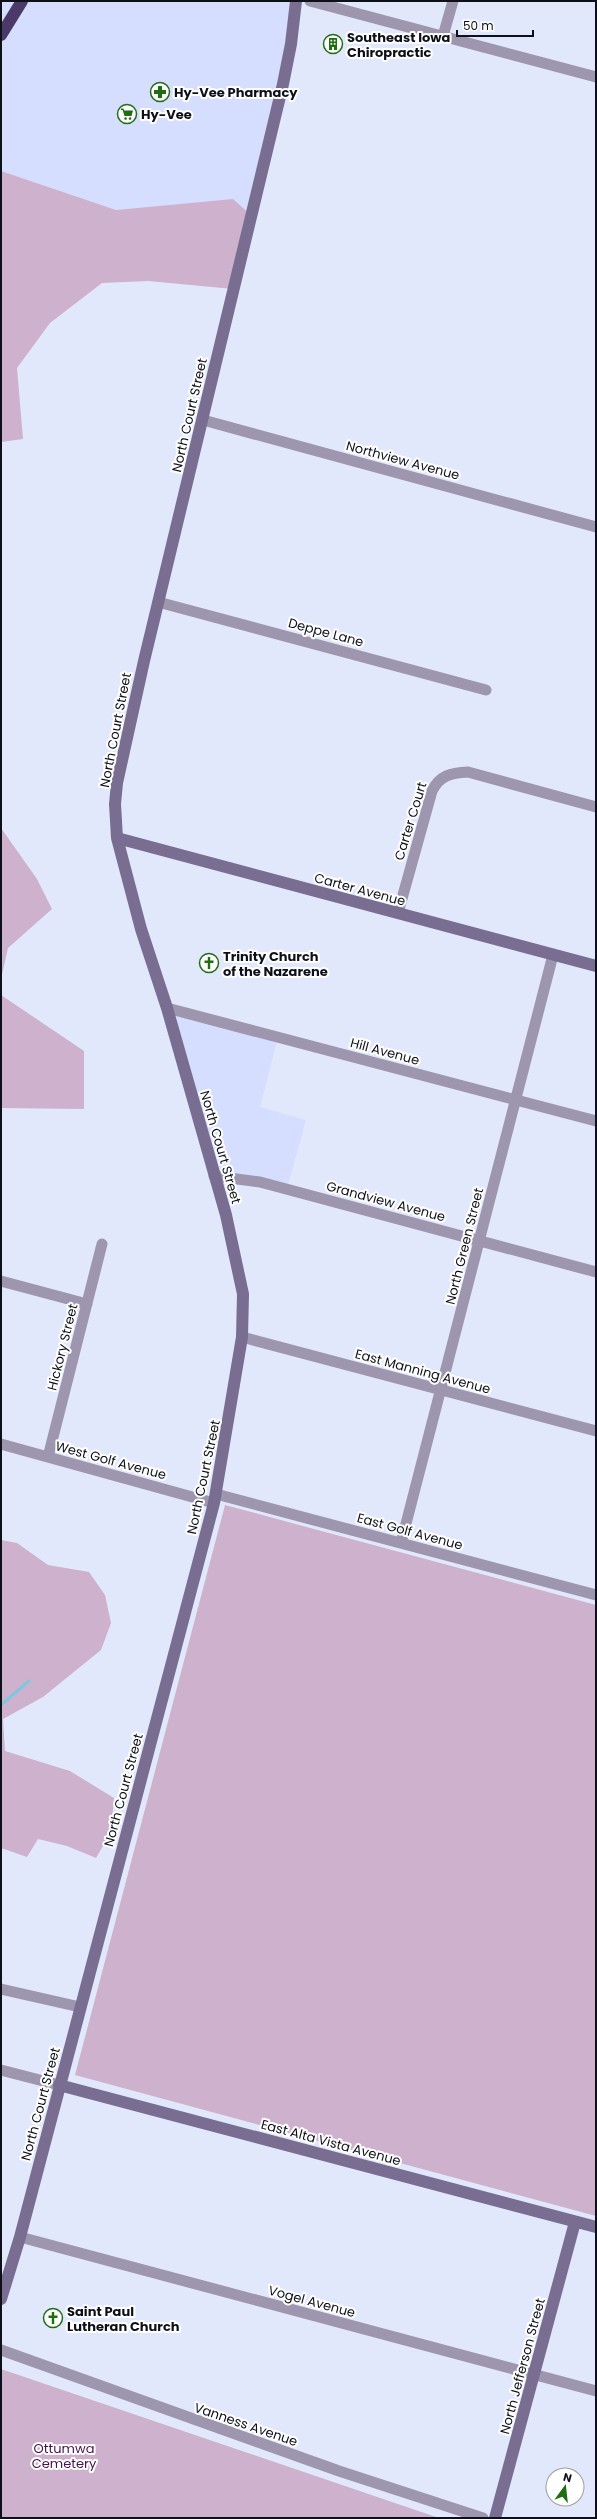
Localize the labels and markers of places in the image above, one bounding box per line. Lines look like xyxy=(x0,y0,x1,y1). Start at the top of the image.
place label: Southeast Iowa Chiropractic xyxy=(347,28,451,62)
building icon: Southeast Iowa Chiropractic xyxy=(322,33,344,55)
pharmacy icon: Hy-Vee Pharmacy xyxy=(149,81,171,103)
place label: Hy-Vee Pharmacy xyxy=(174,83,298,102)
supermarket icon: Hy-Vee xyxy=(116,103,138,125)
place label: Hy-Vee xyxy=(141,105,192,124)
place label: Trinity Church of the Nazarene xyxy=(223,947,328,981)
church icon: Trinity Church of the Nazarene xyxy=(198,952,220,974)
place label: Saint Paul Lutheran Church xyxy=(67,2302,180,2336)
church icon: Saint Paul Lutheran Church xyxy=(42,2307,64,2329)

